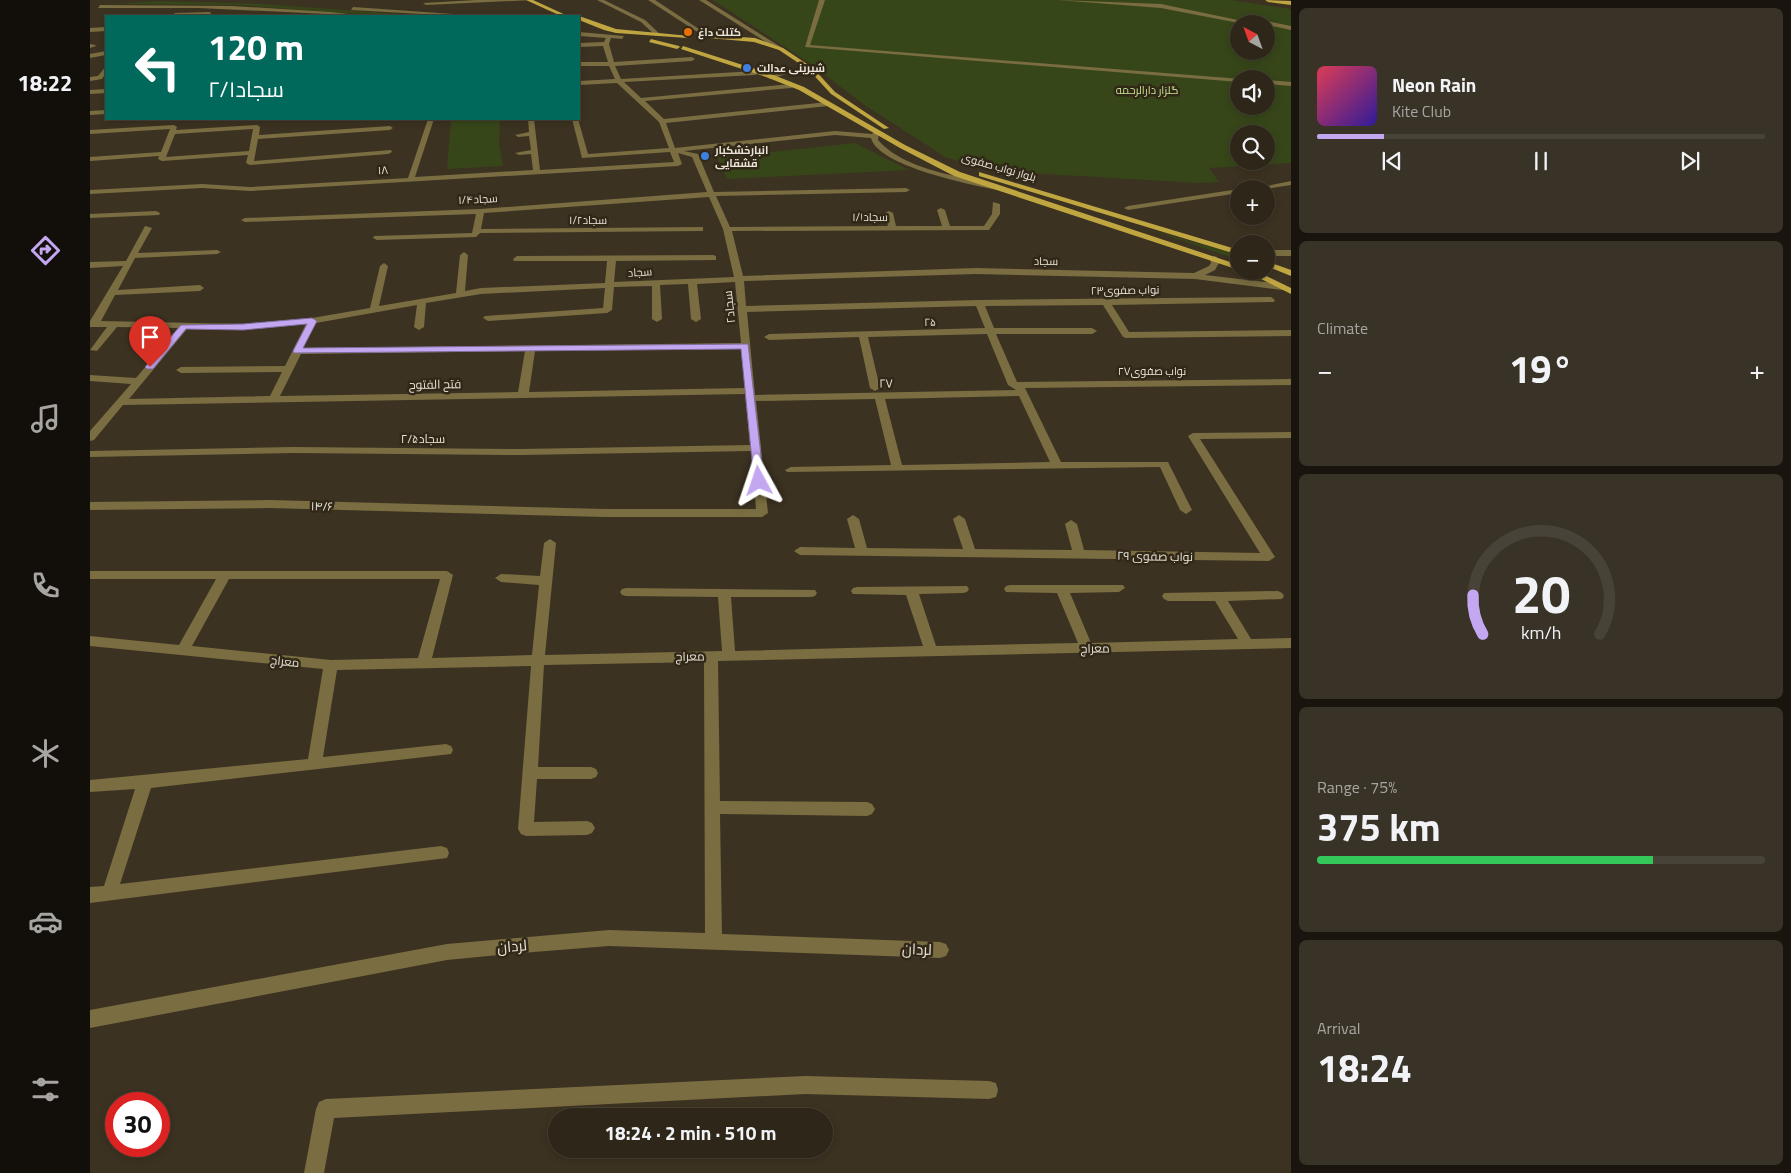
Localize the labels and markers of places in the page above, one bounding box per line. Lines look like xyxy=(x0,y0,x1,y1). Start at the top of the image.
place label: کتلت داغ xyxy=(698,24,741,40)
marker: کتلت داغ xyxy=(682,26,694,38)
place label: شیرینی عدالت xyxy=(757,60,825,76)
marker: شیرینی عدالت xyxy=(741,62,753,74)
place label: انبارخشکبار قشقایی xyxy=(714,142,768,171)
marker: انبارخشکبار قشقایی xyxy=(699,150,711,162)
pin xyxy=(129,316,171,367)

